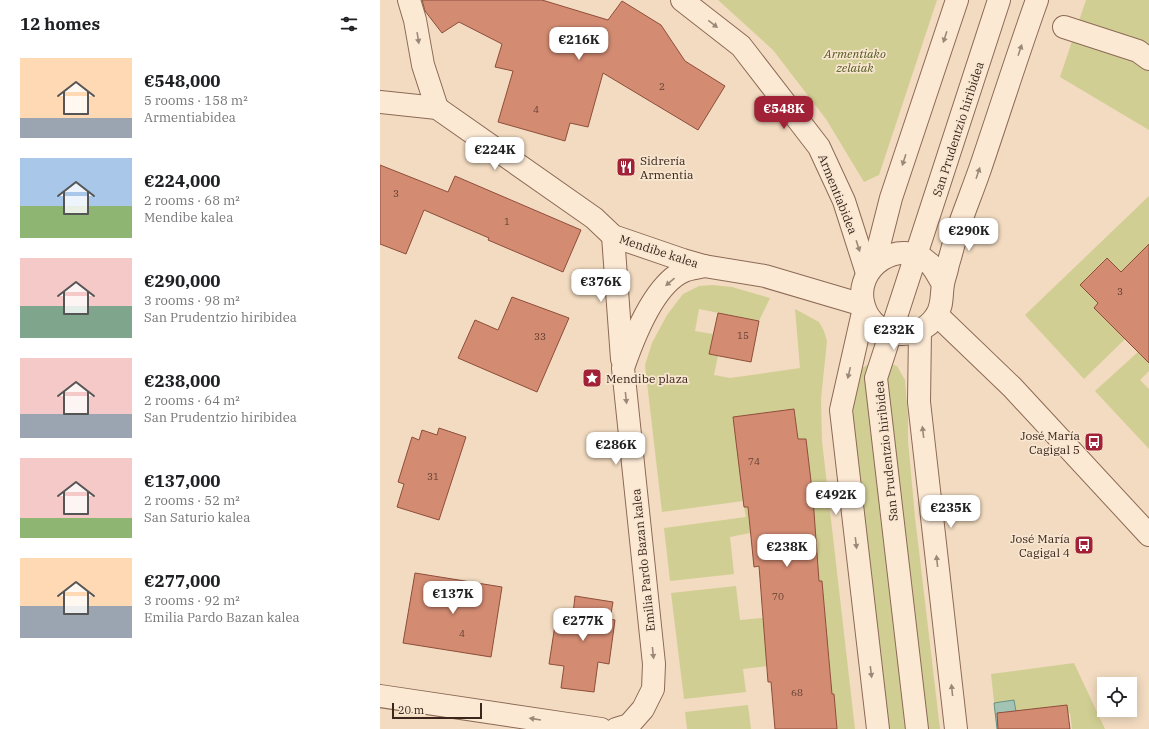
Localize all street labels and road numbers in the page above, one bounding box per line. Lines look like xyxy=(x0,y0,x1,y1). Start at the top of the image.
street label: San Prudentzio hiribidea xyxy=(929,59,987,198)
street label: Armentiabidea xyxy=(815,152,861,237)
street label: Mendibe kalea xyxy=(617,231,701,271)
street label: San Prudentzio hiribidea xyxy=(871,380,901,522)
street label: Emilia Pardo Bazan kalea xyxy=(628,487,658,632)

